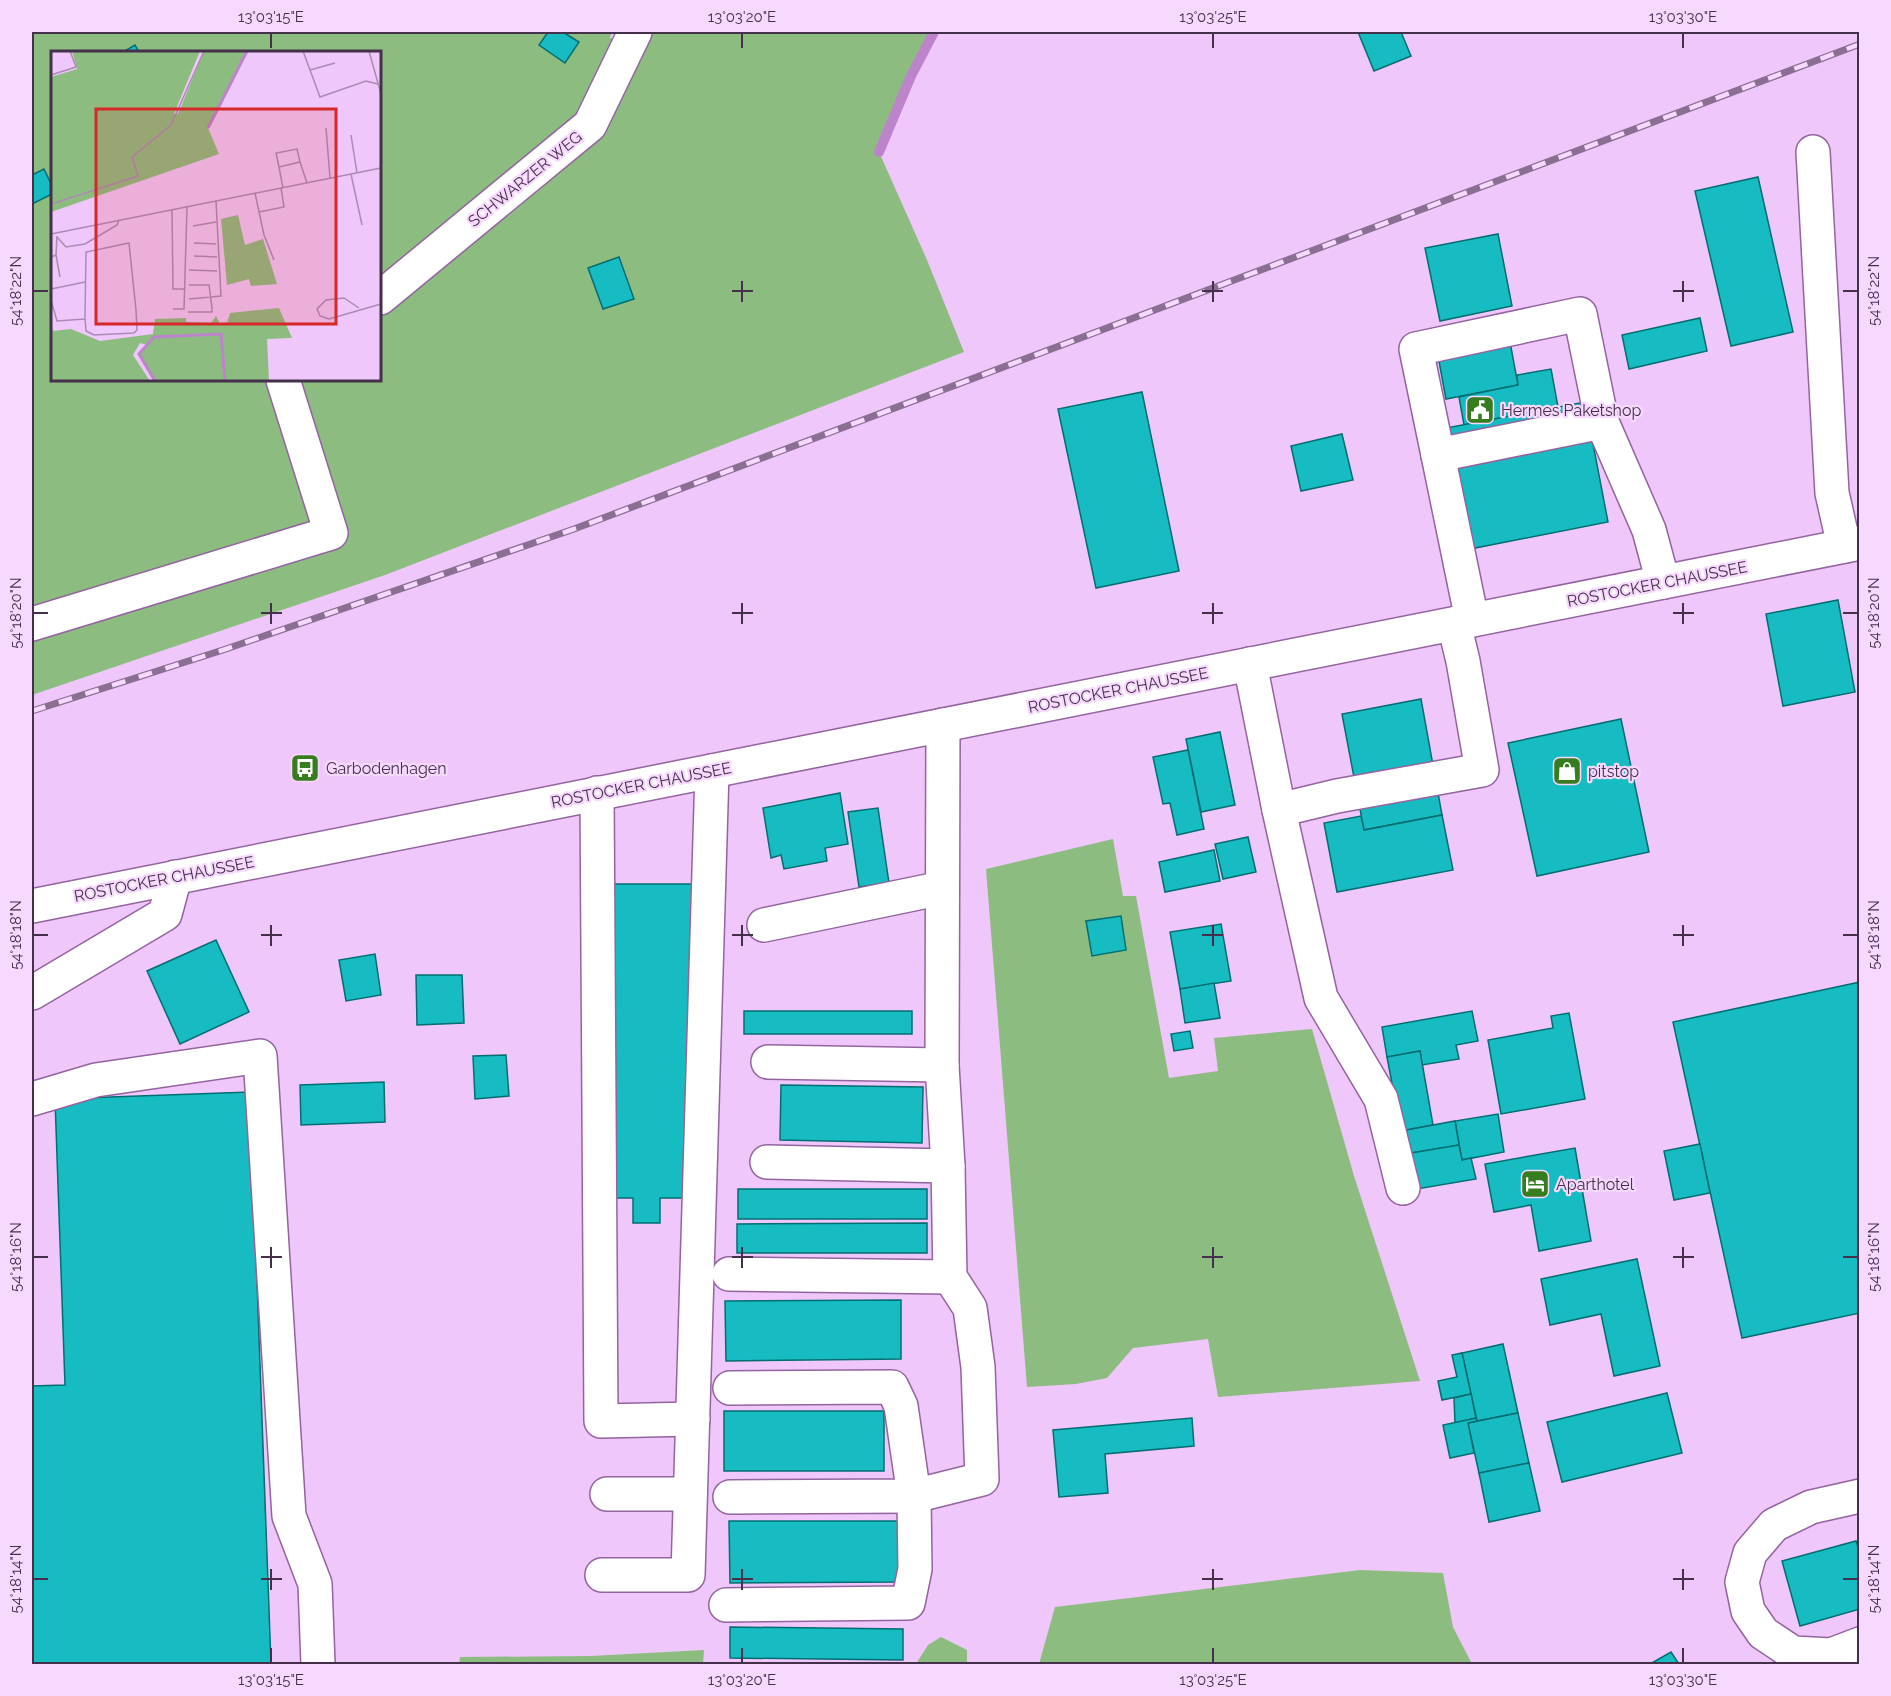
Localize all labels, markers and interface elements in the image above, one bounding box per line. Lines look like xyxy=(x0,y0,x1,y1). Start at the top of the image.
text: 13°03'15"E xyxy=(238,8,304,26)
text: 13°03'20"E xyxy=(708,8,776,26)
text: 13°03'25"E xyxy=(1179,8,1247,26)
text: 13°03'30"E xyxy=(1649,8,1717,26)
inset map xyxy=(51,51,381,381)
street label: SCHWARZER WEG xyxy=(464,127,586,231)
text: 54°18'22"N xyxy=(7,256,25,326)
text: 54°18'22"N xyxy=(1865,256,1883,326)
public building icon: Hermes Paketshop xyxy=(1464,394,1496,426)
place label: Hermes Paketshop xyxy=(1501,401,1641,420)
street label: ROSTOCKER CHAUSSEE xyxy=(1565,557,1749,611)
text: 54°18'20"N xyxy=(7,577,25,649)
text: 54°18'20"N xyxy=(1865,577,1883,649)
street label: ROSTOCKER CHAUSSEE xyxy=(1026,663,1210,717)
bus stop icon: Garbodenhagen xyxy=(289,752,321,784)
shop icon: pitstop xyxy=(1551,755,1583,787)
street label: ROSTOCKER CHAUSSEE xyxy=(549,758,733,812)
place label: Garbodenhagen xyxy=(326,759,447,778)
place label: pitstop xyxy=(1588,762,1639,781)
street label: ROSTOCKER CHAUSSEE xyxy=(72,852,256,906)
text: 54°18'18"N xyxy=(7,900,25,970)
text: 54°18'18"N xyxy=(1865,900,1883,970)
hotel icon: Aparthotel xyxy=(1519,1168,1551,1200)
place label: Aparthotel xyxy=(1556,1175,1635,1194)
text: 54°18'16"N xyxy=(7,1222,25,1292)
text: 54°18'16"N xyxy=(1865,1222,1883,1292)
text: 54°18'14"N xyxy=(7,1545,25,1613)
text: 54°18'14"N xyxy=(1865,1545,1883,1613)
text: 13°03'15"E xyxy=(238,1671,304,1689)
text: 13°03'20"E xyxy=(708,1671,776,1689)
text: 13°03'25"E xyxy=(1179,1671,1247,1689)
text: 13°03'30"E xyxy=(1649,1671,1717,1689)

